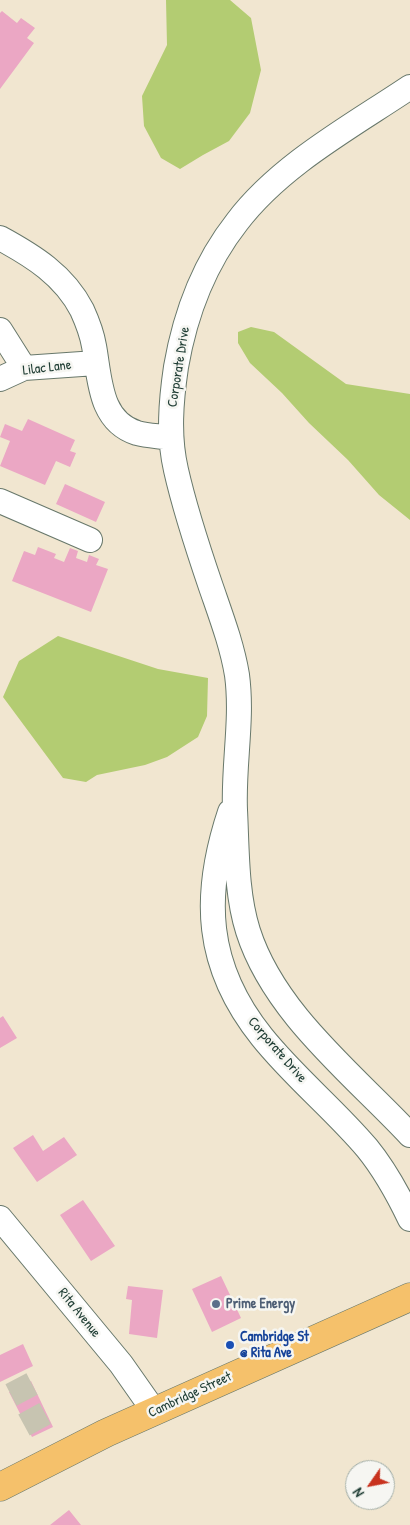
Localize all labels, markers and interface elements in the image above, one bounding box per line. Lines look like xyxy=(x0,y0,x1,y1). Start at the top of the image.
street label: Corporate Drive xyxy=(164,326,194,408)
street label: Lilac Lane xyxy=(22,357,72,379)
street label: Corporate Drive xyxy=(244,1014,310,1086)
street label: Rita Avenue xyxy=(54,1285,104,1341)
place label: Prime Energy xyxy=(226,1296,295,1312)
marker: Prime Energy xyxy=(210,1298,222,1310)
place label: Cambridge St @ Rita Ave xyxy=(240,1329,309,1361)
marker: Cambridge St @ Rita Ave xyxy=(224,1339,236,1351)
street label: Cambridge Street xyxy=(146,1368,234,1422)
north arrow xyxy=(345,1460,395,1510)
text: N xyxy=(348,1485,368,1501)

